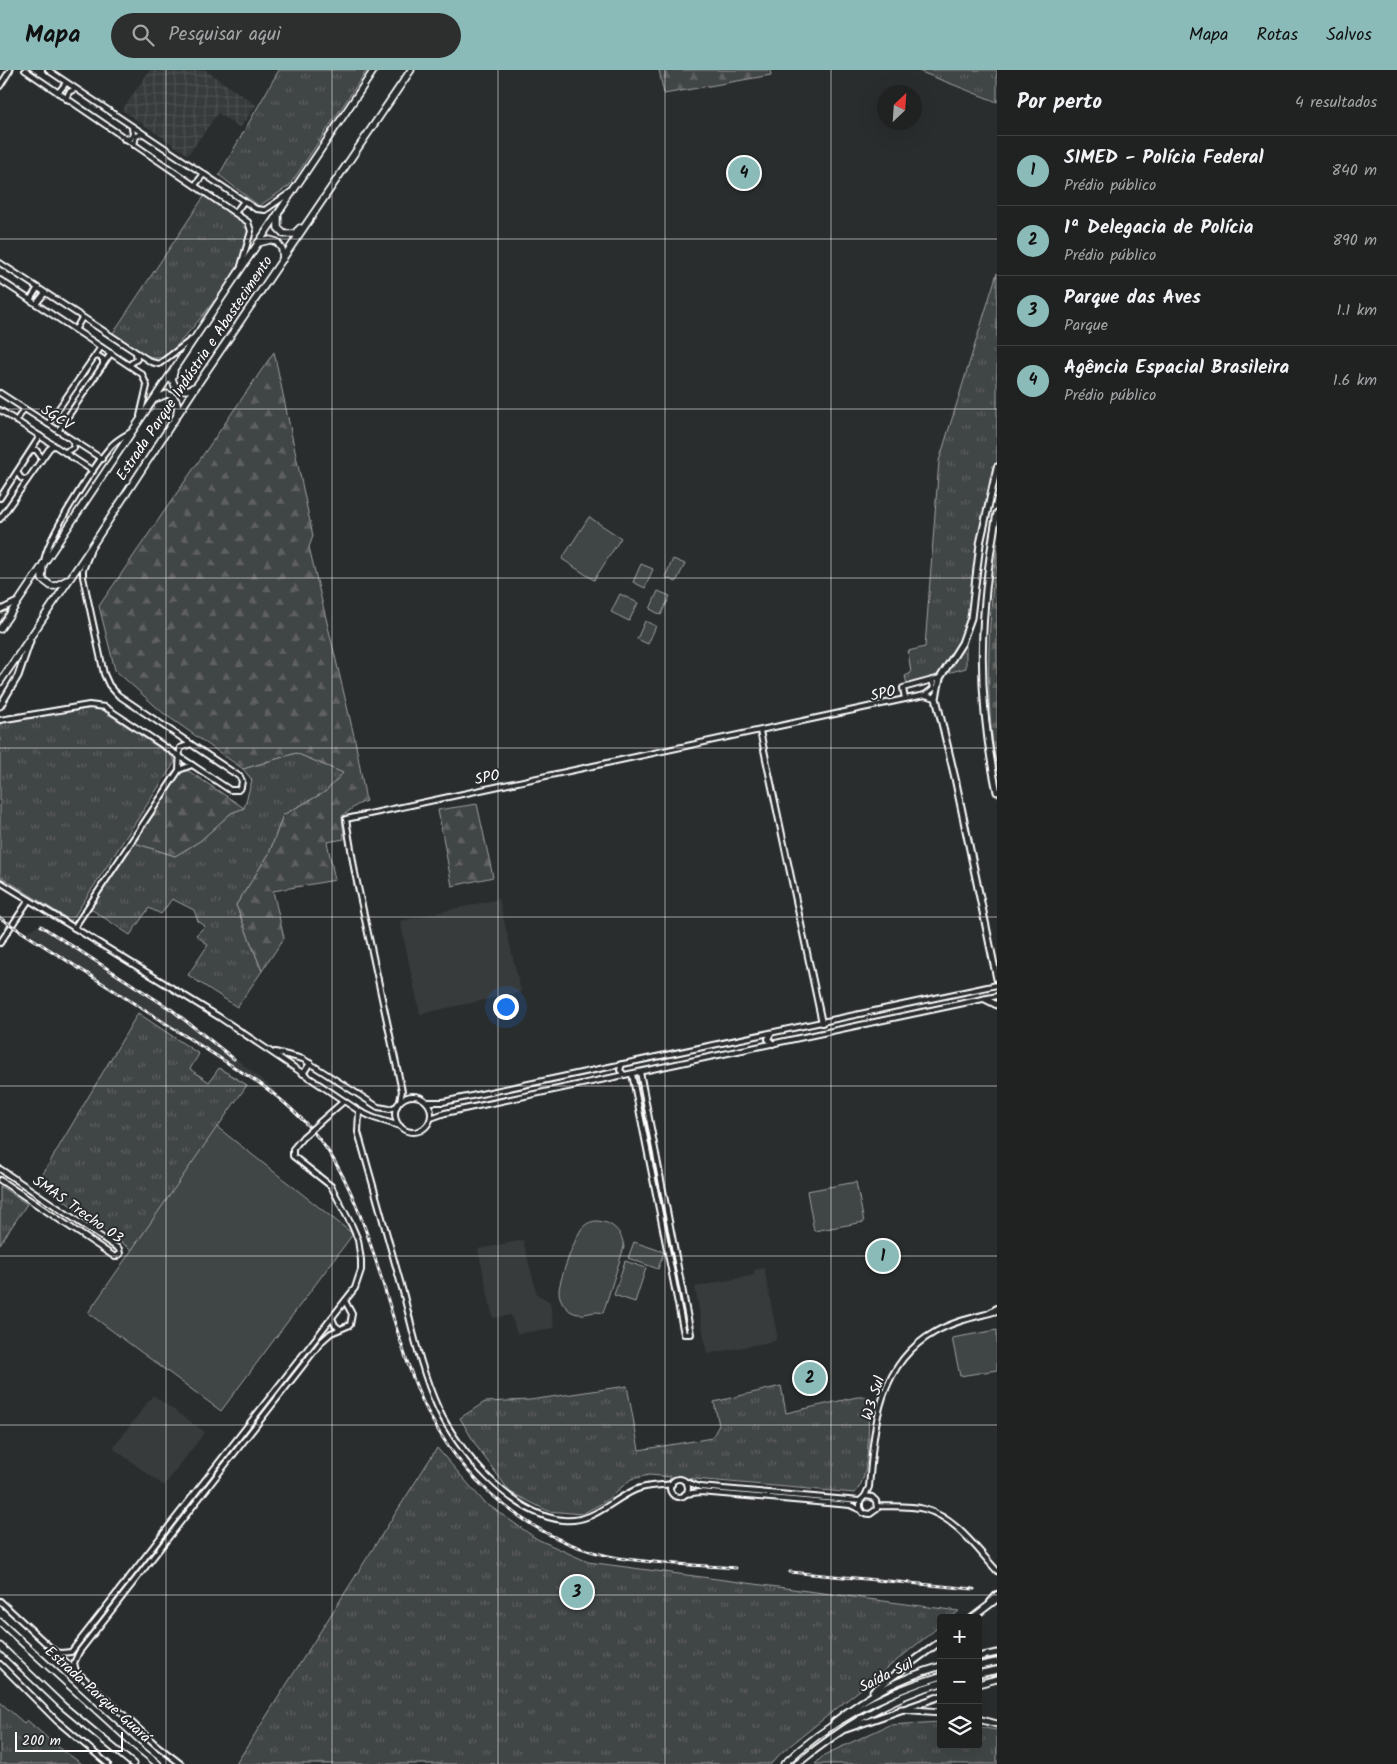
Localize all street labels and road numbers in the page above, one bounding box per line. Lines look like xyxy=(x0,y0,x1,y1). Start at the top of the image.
street label: Estrada Parque Indústria e Abastecimento xyxy=(110,251,280,486)
street label: SGCV xyxy=(36,398,78,438)
street label: SPO xyxy=(868,679,898,709)
street label: SPO xyxy=(472,764,502,792)
street label: SMAS Trecho 03 xyxy=(27,1170,128,1250)
street label: W3 Sul xyxy=(856,1373,892,1423)
street label: Estrada Parque Guará xyxy=(39,1640,157,1751)
street label: Saída Sul xyxy=(855,1652,918,1699)

